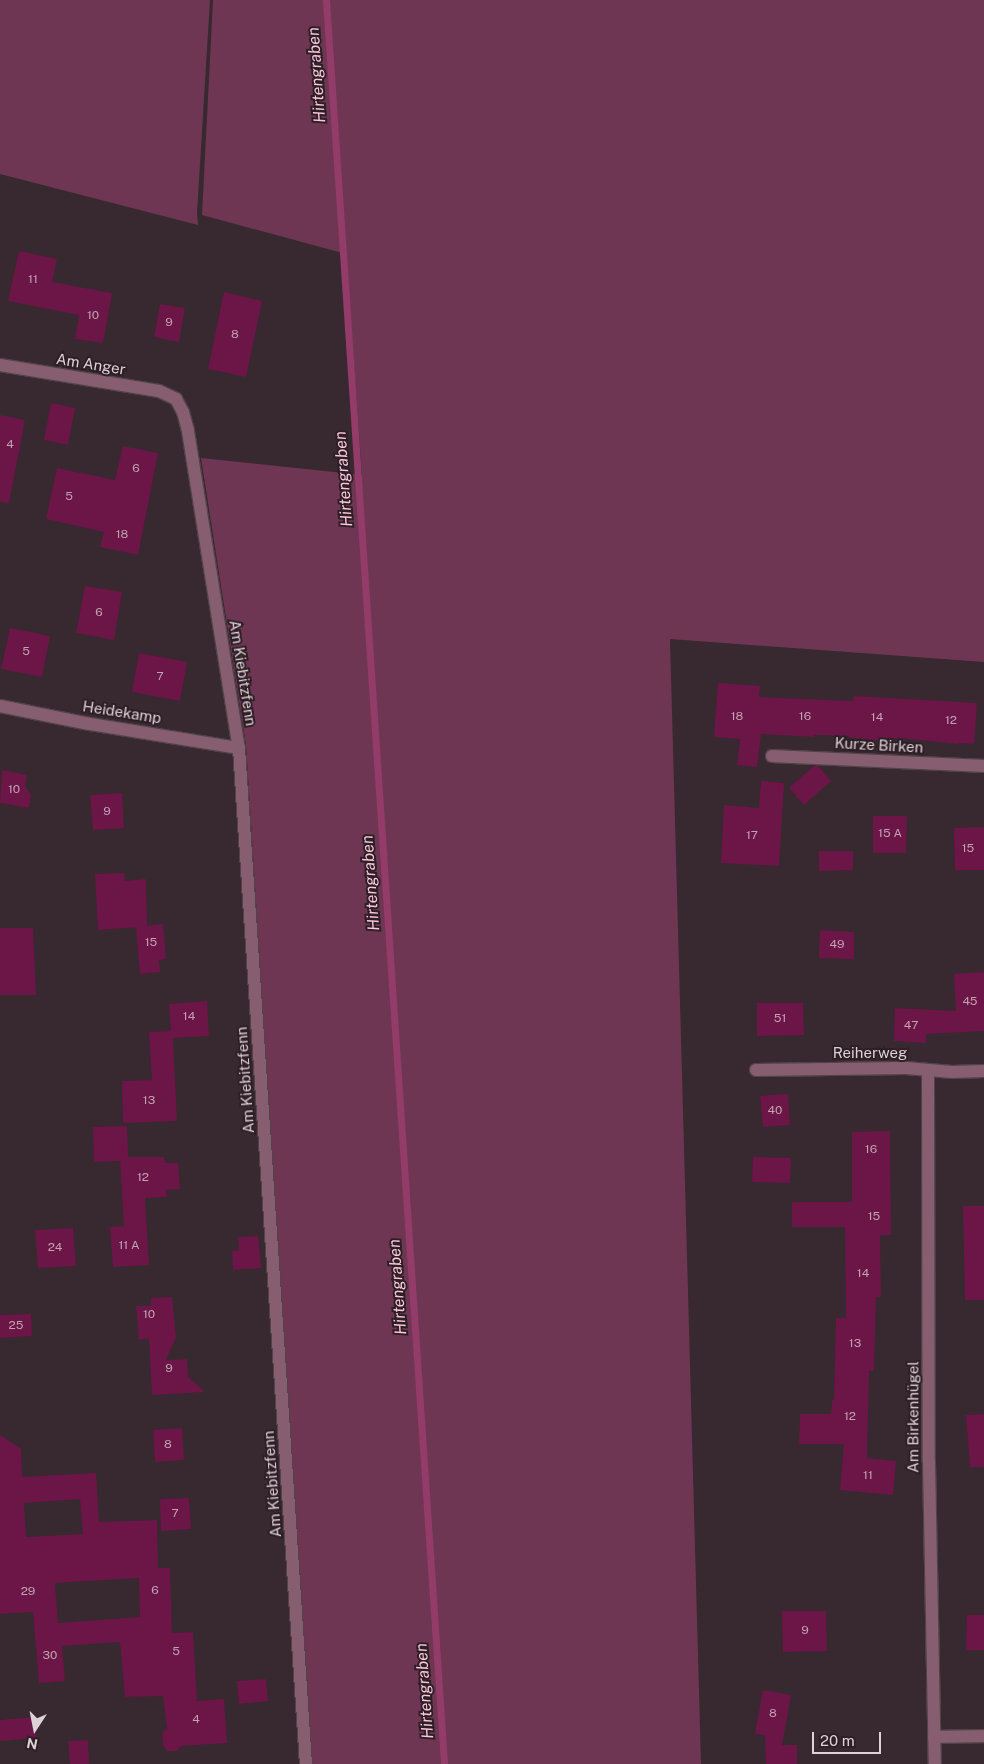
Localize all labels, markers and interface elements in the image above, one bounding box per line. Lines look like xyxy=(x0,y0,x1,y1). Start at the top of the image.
water label: Hirtengraben xyxy=(304,27,330,123)
house number: 11 xyxy=(28,273,38,287)
house number: 10 xyxy=(87,309,99,323)
house number: 9 xyxy=(165,316,173,330)
house number: 8 xyxy=(231,328,239,342)
street label: Am Anger xyxy=(55,350,127,378)
water label: Hirtengraben xyxy=(331,431,357,527)
house number: 4 xyxy=(6,438,14,452)
house number: 6 xyxy=(132,462,140,476)
house number: 5 xyxy=(65,490,73,504)
house number: 18 xyxy=(116,528,128,542)
house number: 6 xyxy=(95,606,103,620)
street label: Am Kiebitzfenn xyxy=(226,619,260,727)
house number: 5 xyxy=(22,645,30,659)
house number: 7 xyxy=(156,670,164,684)
street label: Heidekamp xyxy=(81,697,163,727)
house number: 18 xyxy=(731,710,743,724)
house number: 16 xyxy=(799,710,811,724)
house number: 14 xyxy=(871,711,883,725)
house number: 12 xyxy=(945,714,957,728)
street label: Kurze Birken xyxy=(834,734,924,756)
house number: 10 xyxy=(8,783,20,797)
house number: 9 xyxy=(103,805,111,819)
house number: 15 A xyxy=(878,827,902,841)
house number: 17 xyxy=(746,829,758,843)
water label: Hirtengraben xyxy=(358,835,384,931)
house number: 15 xyxy=(962,842,974,856)
house number: 15 xyxy=(145,936,157,950)
house number: 49 xyxy=(829,938,845,952)
house number: 45 xyxy=(962,995,978,1009)
house number: 14 xyxy=(183,1010,195,1024)
house number: 51 xyxy=(774,1012,786,1026)
house number: 47 xyxy=(904,1019,918,1033)
street label: Am Kiebitzfenn xyxy=(232,1026,258,1134)
street label: Reiherweg xyxy=(833,1044,907,1062)
house number: 13 xyxy=(143,1094,155,1108)
house number: 40 xyxy=(768,1104,782,1118)
house number: 16 xyxy=(865,1143,877,1157)
house number: 12 xyxy=(137,1171,149,1185)
house number: 15 xyxy=(868,1210,880,1224)
house number: 11 A xyxy=(118,1239,140,1253)
water label: Hirtengraben xyxy=(385,1239,411,1335)
house number: 24 xyxy=(48,1241,62,1255)
house number: 14 xyxy=(857,1267,869,1281)
house number: 10 xyxy=(143,1308,155,1322)
house number: 25 xyxy=(9,1319,23,1333)
house number: 13 xyxy=(849,1337,861,1351)
street label: Am Birkenhügel xyxy=(904,1361,922,1473)
house number: 9 xyxy=(165,1362,173,1376)
house number: 12 xyxy=(844,1410,856,1424)
street label: Am Kiebitzfenn xyxy=(259,1430,285,1538)
house number: 8 xyxy=(164,1438,172,1452)
house number: 11 xyxy=(863,1469,873,1483)
house number: 7 xyxy=(171,1507,179,1521)
house number: 6 xyxy=(151,1584,159,1598)
house number: 29 xyxy=(21,1585,35,1599)
house number: 9 xyxy=(801,1624,809,1638)
water label: Hirtengraben xyxy=(412,1643,438,1739)
house number: 5 xyxy=(172,1645,180,1659)
house number: 30 xyxy=(43,1649,57,1663)
north arrow xyxy=(10,1704,60,1754)
house number: 8 xyxy=(769,1707,777,1721)
house number: 4 xyxy=(192,1713,200,1727)
scale bar xyxy=(814,1722,883,1754)
text: 20 m xyxy=(820,1732,855,1749)
text: N xyxy=(25,1735,39,1753)

